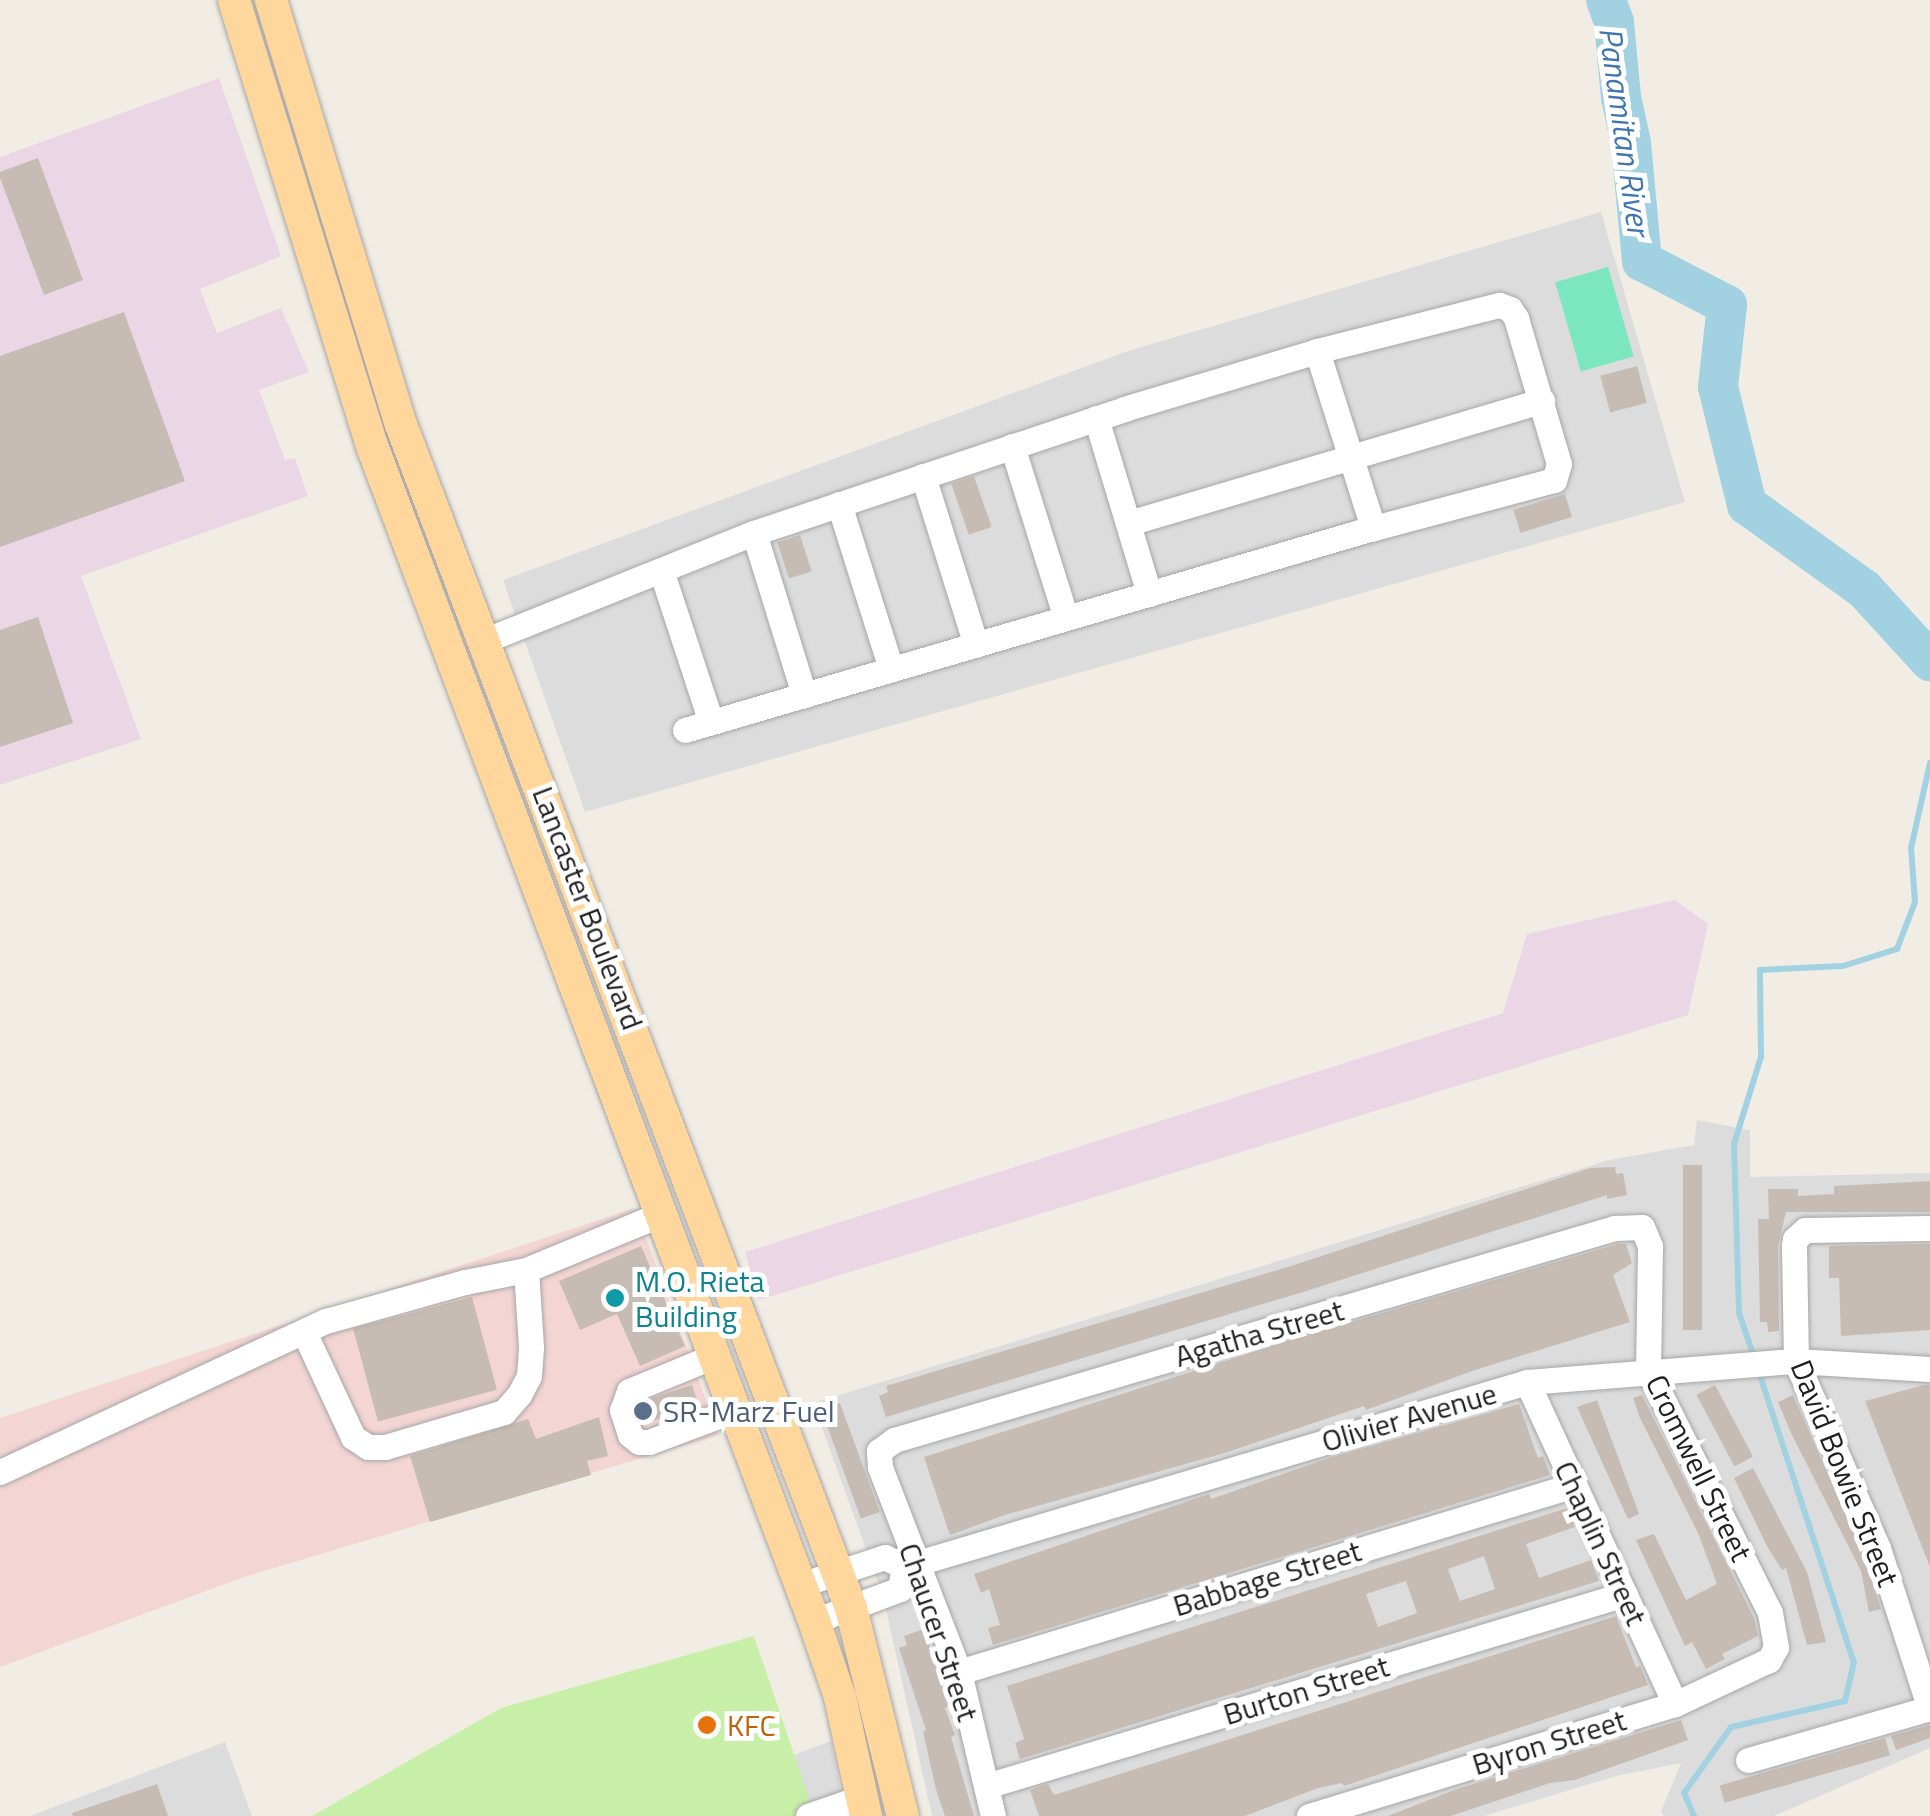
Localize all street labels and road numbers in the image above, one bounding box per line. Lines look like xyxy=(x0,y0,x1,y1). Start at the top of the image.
street label: Lancaster Boulevard xyxy=(525,781,651,1035)
street label: Agatha Street xyxy=(1171,1292,1347,1374)
street label: David Bowie Street xyxy=(1783,1355,1907,1591)
street label: Cromwell Street xyxy=(1638,1369,1760,1567)
street label: Olivier Avenue xyxy=(1317,1375,1501,1459)
street label: Chaplin Street xyxy=(1547,1455,1655,1631)
street label: Babbage Street xyxy=(1169,1532,1365,1624)
street label: Chaucer Street xyxy=(892,1538,986,1726)
street label: Burton Street xyxy=(1219,1648,1393,1732)
street label: Byron Street xyxy=(1468,1702,1630,1782)

